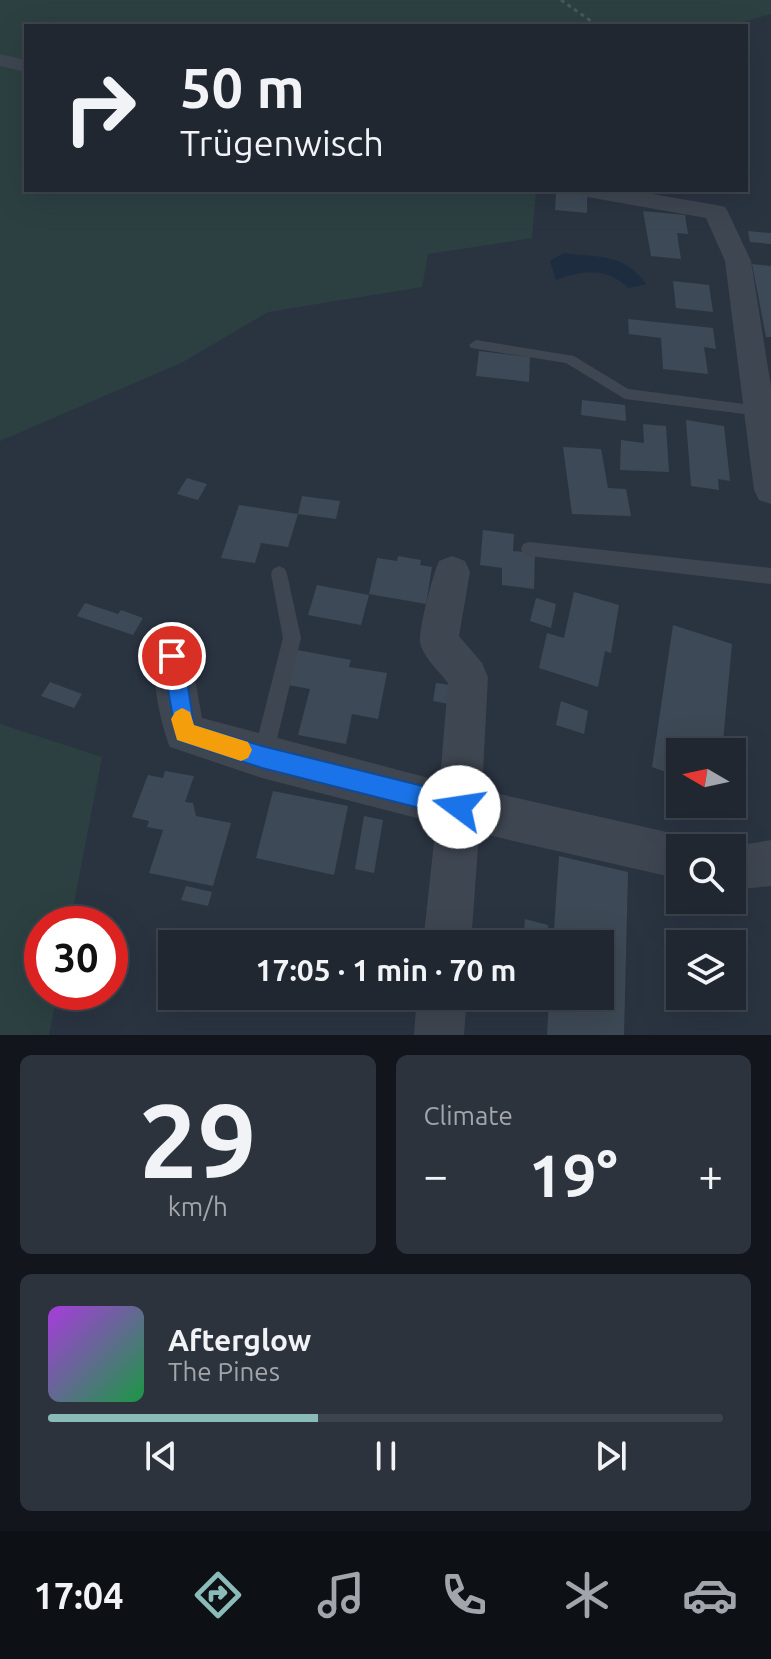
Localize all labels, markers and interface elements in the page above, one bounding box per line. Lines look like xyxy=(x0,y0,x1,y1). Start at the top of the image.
icon: right xyxy=(48,56,152,160)
text: 50 m xyxy=(180,56,305,119)
text: Trügenwisch xyxy=(180,122,384,163)
pin xyxy=(138,622,206,690)
icon: arrive xyxy=(150,634,194,678)
north arrow xyxy=(666,738,746,818)
map controls xyxy=(666,738,746,1010)
position arrow xyxy=(417,765,501,849)
button: search xyxy=(666,834,746,914)
speed limit sign: 30 xyxy=(24,906,128,1010)
button: layers xyxy=(666,930,746,1010)
text: 17:05 · 1 min · 70 m xyxy=(256,953,516,987)
text: 29 xyxy=(139,1081,256,1198)
text: Climate xyxy=(424,1101,513,1130)
text: 19° xyxy=(529,1141,618,1208)
text: − xyxy=(424,1150,448,1199)
text: + xyxy=(698,1150,723,1199)
text: km/h xyxy=(168,1192,228,1221)
text: Afterglow xyxy=(168,1323,311,1357)
text: The Pines xyxy=(168,1357,280,1386)
icon: previous xyxy=(139,1434,183,1478)
icon: pause xyxy=(364,1434,408,1478)
icon: next xyxy=(589,1434,633,1478)
icon: directions xyxy=(190,1567,246,1623)
icon: music xyxy=(313,1567,369,1623)
icon: phone xyxy=(436,1567,492,1623)
icon: climate xyxy=(559,1567,615,1623)
icon: car xyxy=(682,1567,738,1623)
text: 17:04 xyxy=(33,1575,123,1616)

